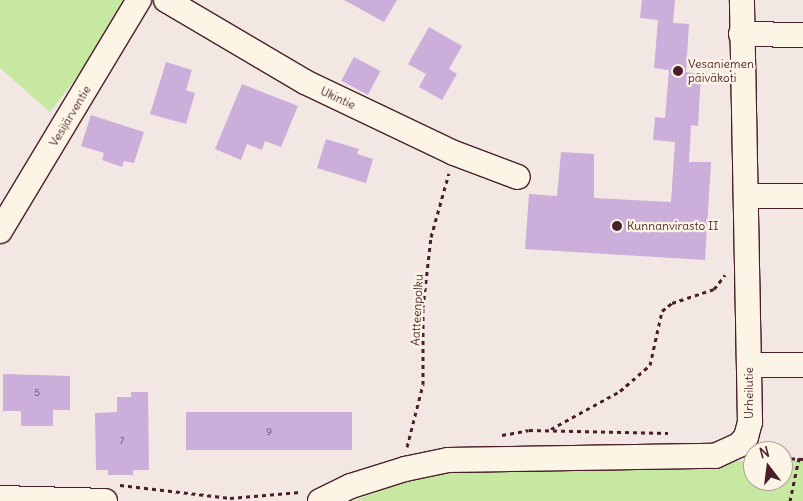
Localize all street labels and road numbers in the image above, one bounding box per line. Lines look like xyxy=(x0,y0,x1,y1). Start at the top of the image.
street label: Vesijärventie xyxy=(46,83,94,149)
street label: Ukintie xyxy=(318,84,358,112)
street label: Aatteenpolku xyxy=(408,274,426,346)
street label: Urheilutie xyxy=(742,367,756,419)

